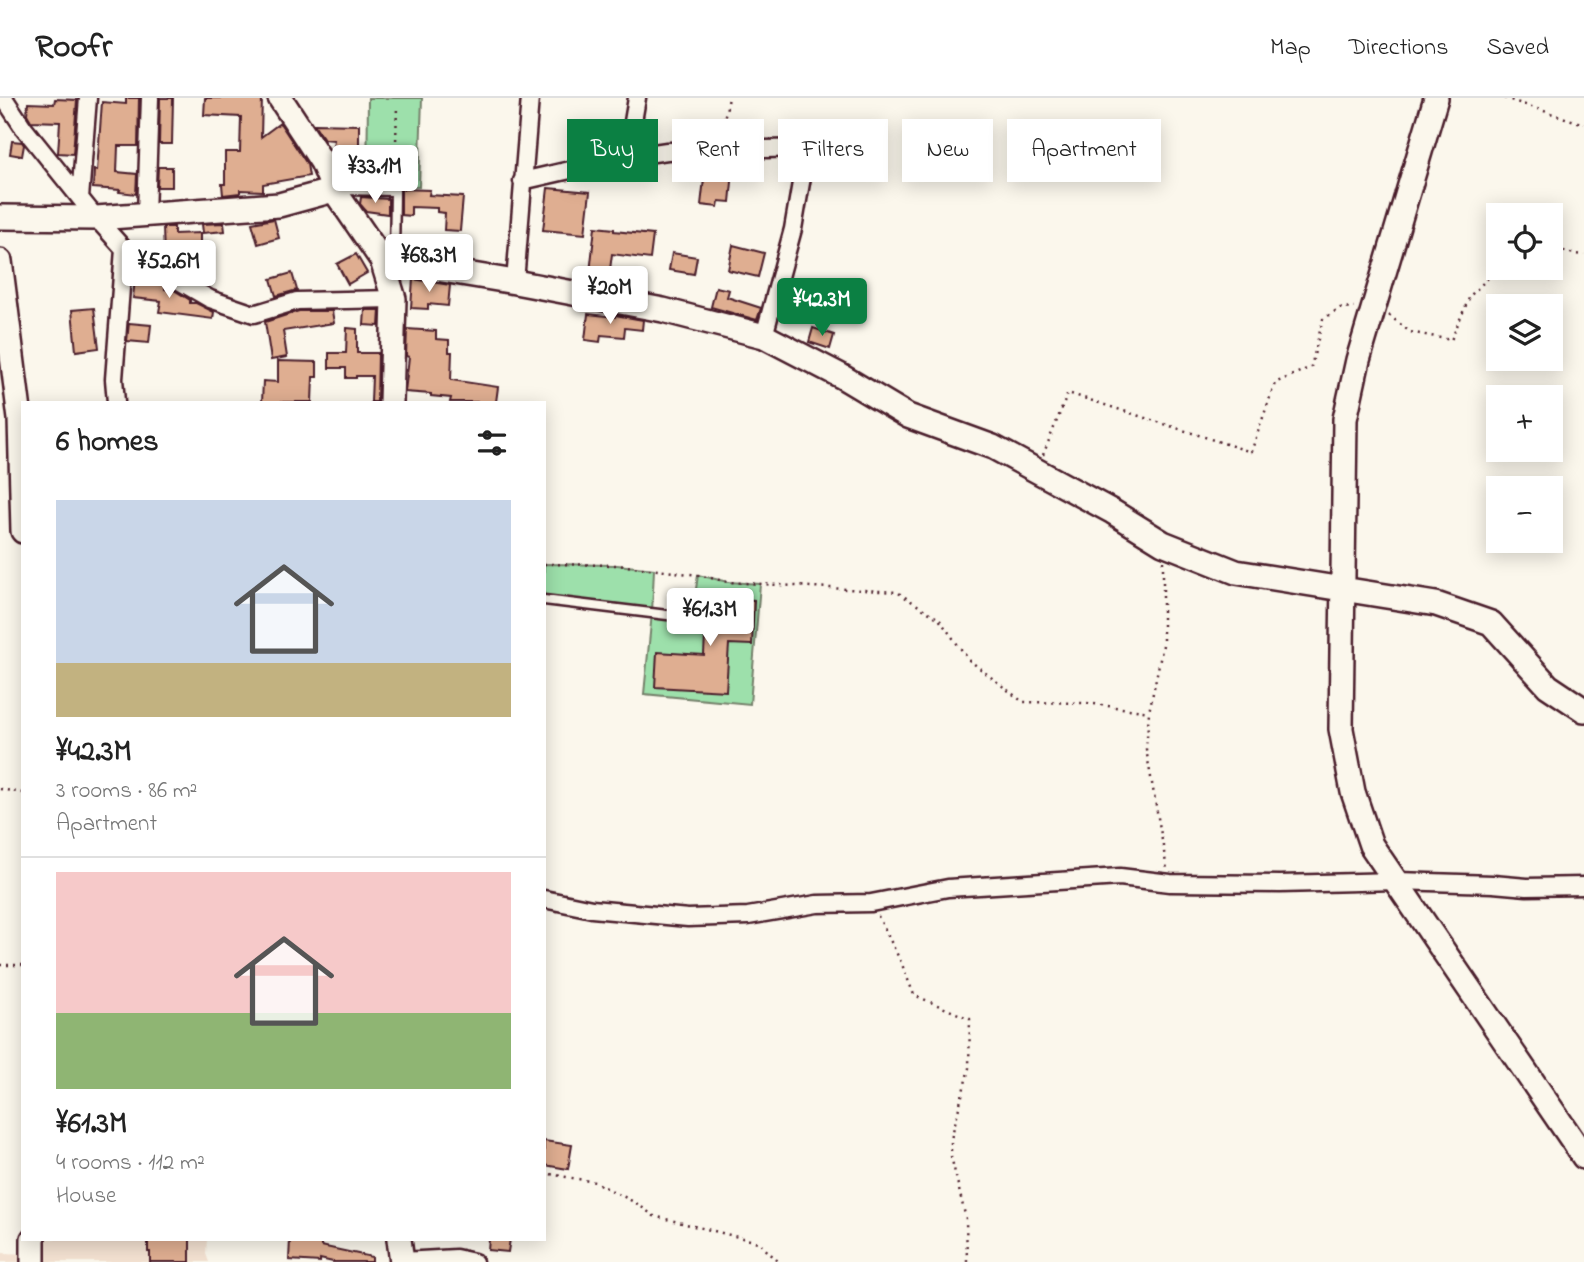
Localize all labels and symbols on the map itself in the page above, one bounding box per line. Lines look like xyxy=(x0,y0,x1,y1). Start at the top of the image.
pin: ¥33.1M xyxy=(318,146,432,205)
pin: ¥68.3M xyxy=(372,234,486,294)
pin: ¥52.6M xyxy=(112,240,226,300)
pin: ¥20M xyxy=(569,266,651,326)
pin: ¥42.3M xyxy=(765,278,879,338)
pin: ¥61.3M xyxy=(653,588,767,648)

